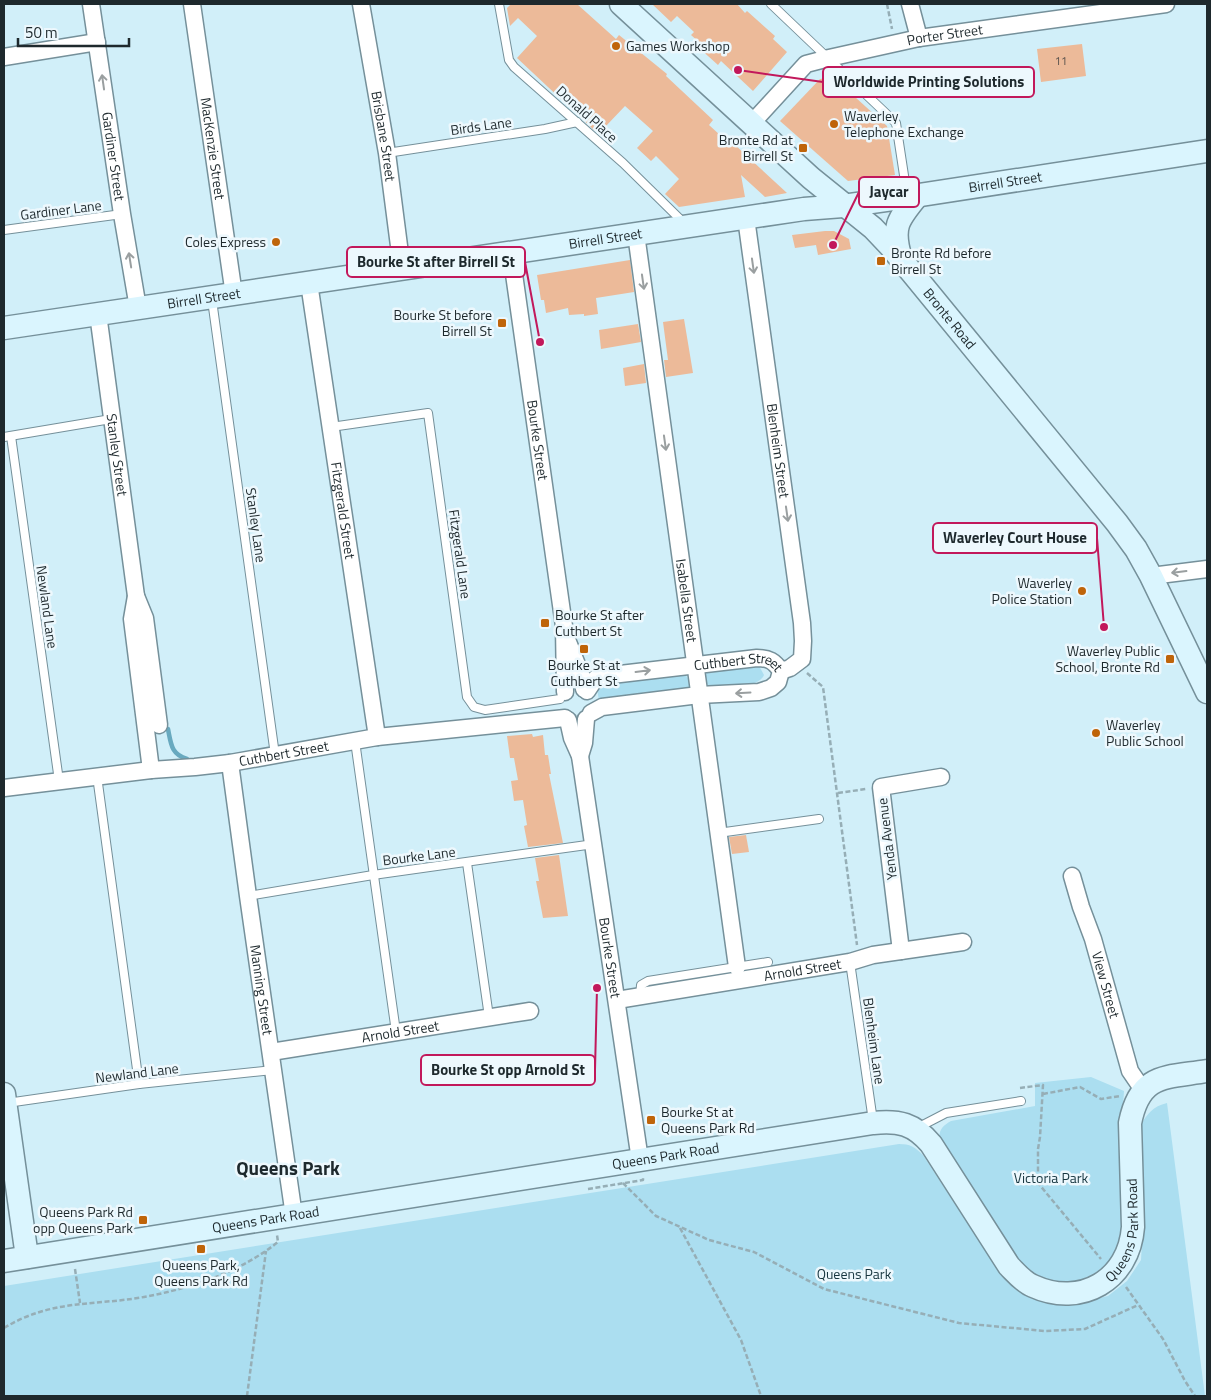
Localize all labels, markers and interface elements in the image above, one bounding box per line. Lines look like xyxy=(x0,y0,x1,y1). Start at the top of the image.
scale bar xyxy=(18,15,129,47)
street label: Porter Street xyxy=(905,18,984,50)
text: 50 m xyxy=(25,21,58,44)
place label: Games Workshop xyxy=(626,35,730,56)
marker: Games Workshop xyxy=(610,40,622,52)
house number: 11 xyxy=(1055,53,1067,69)
callout: Worldwide Printing Solutions xyxy=(823,67,1034,97)
text: Worldwide Printing Solutions xyxy=(834,70,1024,93)
one-way arrow xyxy=(98,74,108,90)
street label: Donald Place xyxy=(552,80,623,147)
street label: Brisbane Street xyxy=(366,89,402,183)
street label: MacKenzie Street xyxy=(196,96,231,201)
place label: Waverley Telephone Exchange xyxy=(844,105,964,142)
street label: Gardiner Street xyxy=(97,110,131,202)
street label: Birds Lane xyxy=(449,111,513,140)
marker: Waverley Telephone Exchange xyxy=(828,118,840,130)
place label: Bronte Rd at Birrell St xyxy=(719,129,793,166)
marker: Bronte Rd at Birrell St xyxy=(797,142,809,154)
street label: Birrell Street xyxy=(967,165,1044,197)
callout: Jaycar xyxy=(859,177,919,207)
text: Jaycar xyxy=(869,180,909,203)
street label: Gardiner Lane xyxy=(19,194,103,225)
street label: Birrell Street xyxy=(567,222,644,254)
place label: Coles Express xyxy=(185,231,266,252)
marker: Coles Express xyxy=(270,236,282,248)
place label: Bronte Rd before Birrell St xyxy=(891,242,991,279)
callout: Bourke St after Birrell St xyxy=(347,247,525,277)
text: Bourke St after Birrell St xyxy=(357,250,516,273)
one-way arrow xyxy=(124,252,134,268)
marker: Bronte Rd before Birrell St xyxy=(875,255,887,267)
one-way arrow xyxy=(748,258,758,274)
one-way arrow xyxy=(638,274,648,290)
street label: Birrell Street xyxy=(166,282,242,314)
street label: Bronte Road xyxy=(919,283,981,353)
place label: Bourke St before Birrell St xyxy=(393,304,492,341)
marker: Bourke St before Birrell St xyxy=(496,317,508,329)
street label: Bourke Street xyxy=(522,398,554,482)
street label: Blenheim Street xyxy=(762,402,796,499)
street label: Stanley Street xyxy=(102,412,133,497)
one-way arrow xyxy=(660,435,670,451)
street label: Fitzgerald Street xyxy=(326,460,361,560)
street label: Stanley Lane xyxy=(241,486,272,564)
one-way arrow xyxy=(782,505,792,521)
street label: Fitzgerald Lane xyxy=(444,508,477,600)
callout: Waverley Court House xyxy=(933,523,1097,553)
text: Waverley Court House xyxy=(943,526,1087,549)
street label: Isabella Street xyxy=(671,557,703,644)
street label: Newland Lane xyxy=(31,564,64,650)
one-way arrow xyxy=(1172,568,1188,578)
place label: Waverley Police Station xyxy=(992,572,1072,609)
marker: Waverley Police Station xyxy=(1076,585,1088,597)
place label: Bourke St after Cuthbert St xyxy=(555,604,644,641)
marker: Bourke St after Cuthbert St xyxy=(539,617,551,629)
place label: Waverley Public School, Bronte Rd xyxy=(1055,640,1160,677)
marker: Bourke St at Cuthbert St xyxy=(578,643,590,655)
street label: Cuthbert Street xyxy=(693,647,789,676)
marker: Waverley Public School, Bronte Rd xyxy=(1164,653,1176,665)
place label: Bourke St at Cuthbert St xyxy=(548,654,620,691)
one-way arrow xyxy=(634,666,650,676)
one-way arrow xyxy=(735,688,751,697)
place label: Waverley Public School xyxy=(1106,714,1184,751)
marker: Waverley Public School xyxy=(1090,727,1102,739)
street label: Cuthbert Street xyxy=(237,735,330,771)
street label: Yenda Avenue xyxy=(871,797,902,881)
street label: Bourke Lane xyxy=(381,841,457,870)
street label: Bourke Street xyxy=(594,916,627,999)
street label: Manning Street xyxy=(245,943,279,1036)
street label: View Street xyxy=(1087,949,1126,1020)
street label: Arnold Street xyxy=(762,953,843,986)
street label: Blenheim Lane xyxy=(858,996,891,1086)
street label: Arnold Street xyxy=(360,1015,441,1047)
callout: Bourke St opp Arnold St xyxy=(421,1055,595,1085)
street label: Newland Lane xyxy=(94,1057,180,1088)
text: Bourke St opp Arnold St xyxy=(431,1058,586,1081)
place label: Bourke St at Queens Park Rd xyxy=(661,1101,755,1138)
marker: Bourke St at Queens Park Rd xyxy=(645,1114,657,1126)
street label: Queens Park Road xyxy=(611,1137,721,1174)
district label: Queens Park xyxy=(236,1153,340,1182)
park label: Victoria Park xyxy=(1014,1167,1088,1188)
street label: Queens Park Road xyxy=(1100,1178,1143,1287)
street label: Queens Park Road xyxy=(211,1200,321,1238)
place label: Queens Park Rd opp Queens Park xyxy=(33,1201,133,1238)
marker: Queens Park Rd opp Queens Park xyxy=(137,1214,149,1226)
marker: Queens Park, Queens Park Rd xyxy=(195,1243,207,1255)
place label: Queens Park, Queens Park Rd xyxy=(154,1254,248,1291)
park label: Queens Park xyxy=(817,1263,892,1284)

